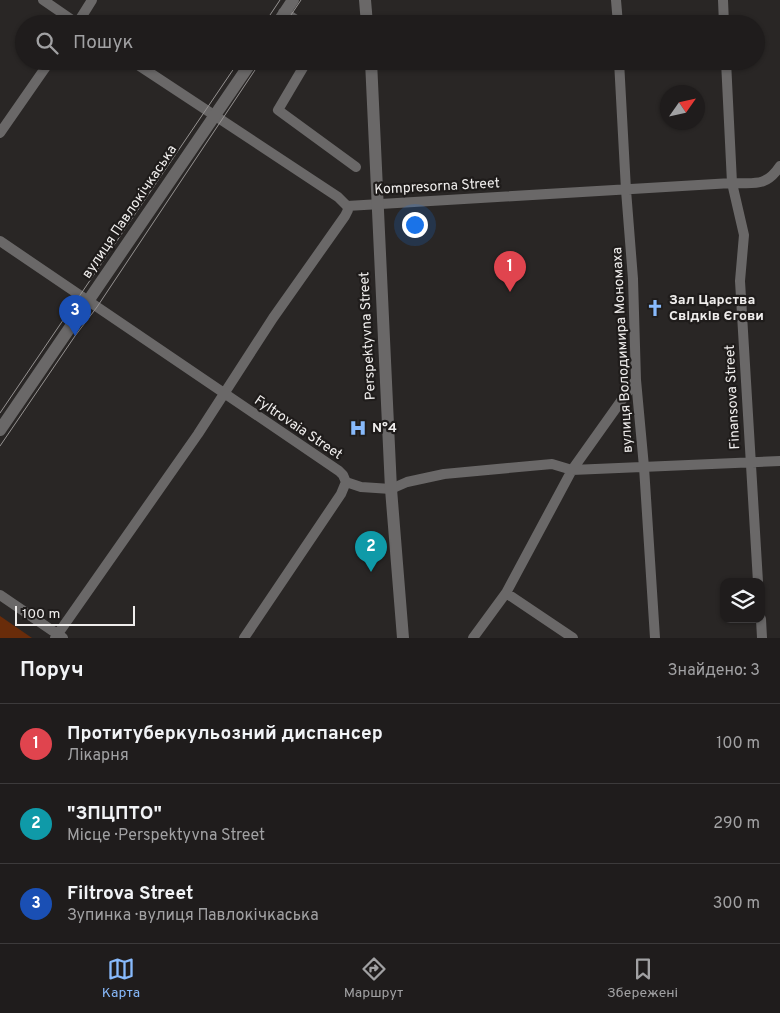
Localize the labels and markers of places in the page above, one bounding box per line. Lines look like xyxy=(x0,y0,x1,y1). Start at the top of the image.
pin: 1 xyxy=(494,251,526,292)
place label: Зал Царства Свідків Єгови xyxy=(669,292,764,325)
pin: 3 xyxy=(59,295,91,336)
church icon: Зал Царства Свідків Єгови xyxy=(645,298,665,318)
hospital icon: N°4 xyxy=(348,418,368,438)
place label: N°4 xyxy=(372,420,397,437)
pin: 2 xyxy=(355,531,387,572)

